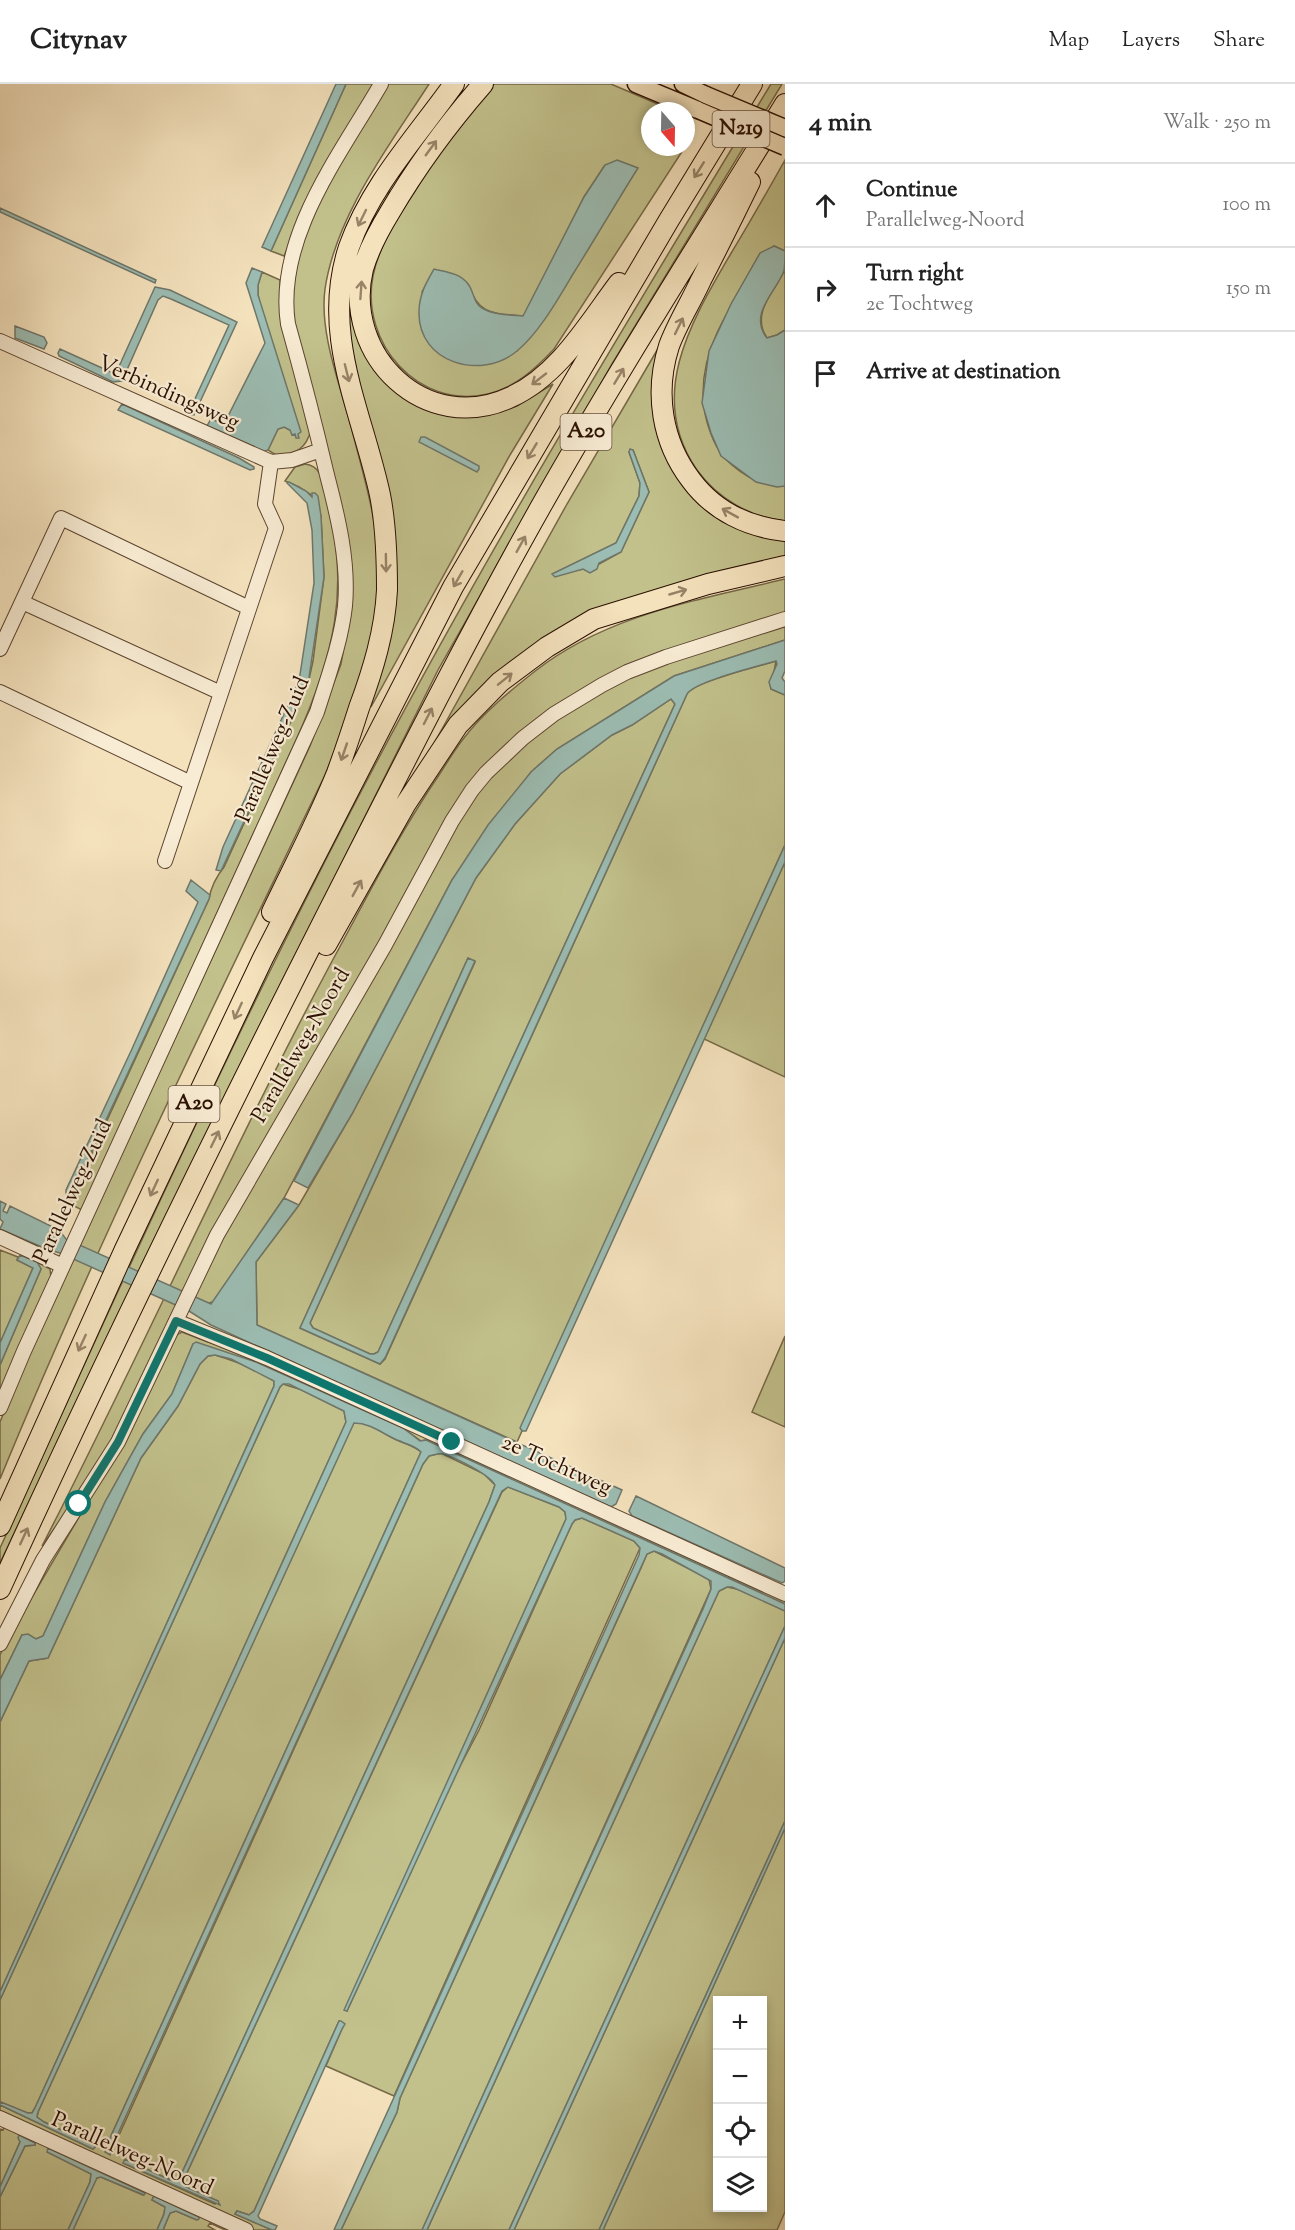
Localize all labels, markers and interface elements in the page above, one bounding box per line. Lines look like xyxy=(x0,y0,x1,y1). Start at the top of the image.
text: Citynav xyxy=(30,21,127,61)
text: Map xyxy=(1049,26,1089,56)
text: Layers xyxy=(1122,26,1180,56)
text: Share xyxy=(1213,26,1265,56)
north arrow xyxy=(641,102,695,156)
text: 4 min xyxy=(809,105,872,142)
text: Walk · 250 m xyxy=(1163,109,1271,138)
road number: N219 xyxy=(712,111,770,147)
one-way arrow xyxy=(425,140,437,156)
one-way arrow xyxy=(693,161,705,178)
text: Continue xyxy=(866,175,957,207)
icon: ahead xyxy=(809,189,842,222)
text: 100 m xyxy=(1222,191,1271,220)
text: Parallelweg-Noord xyxy=(866,207,1024,236)
one-way arrow xyxy=(356,208,368,226)
text: Turn right xyxy=(866,259,963,291)
icon: right xyxy=(809,273,842,306)
text: 150 m xyxy=(1226,275,1271,304)
one-way arrow xyxy=(355,280,366,300)
text: 2e Tochtweg xyxy=(866,291,973,320)
one-way arrow xyxy=(673,317,685,335)
street label: Verbindingsweg xyxy=(92,348,244,440)
icon: arrive xyxy=(809,357,842,390)
text: Arrive at destination xyxy=(866,357,1061,389)
one-way arrow xyxy=(341,363,353,382)
one-way arrow xyxy=(613,368,625,385)
one-way arrow xyxy=(532,372,548,385)
road number: A20 xyxy=(560,414,612,450)
one-way arrow xyxy=(526,442,538,459)
one-way arrow xyxy=(722,507,739,519)
one-way arrow xyxy=(515,536,527,553)
one-way arrow xyxy=(380,553,392,573)
one-way arrow xyxy=(452,569,463,587)
one-way arrow xyxy=(668,586,687,598)
street label: Parallelweg-Zuid xyxy=(229,672,319,828)
one-way arrow xyxy=(497,672,513,685)
one-way arrow xyxy=(423,707,434,725)
one-way arrow xyxy=(338,742,349,761)
one-way arrow xyxy=(351,880,363,897)
street label: Parallelweg-Noord xyxy=(245,963,359,1129)
one-way arrow xyxy=(231,1002,243,1020)
road number: A20 xyxy=(168,1086,220,1122)
street label: Parallelweg-Zuid xyxy=(26,1114,122,1270)
one-way arrow xyxy=(209,1131,221,1149)
one-way arrow xyxy=(148,1178,160,1196)
one-way arrow xyxy=(75,1334,87,1352)
street label: 2e Tochtweg xyxy=(496,1427,616,1505)
route end xyxy=(438,1428,464,1454)
route start xyxy=(65,1490,91,1516)
one-way arrow xyxy=(19,1527,31,1545)
map controls xyxy=(713,1996,767,2212)
button: + xyxy=(713,1996,767,2050)
button: − xyxy=(713,2050,767,2104)
button: locate xyxy=(713,2104,767,2158)
street label: Parallelweg-Noord xyxy=(46,2105,218,2205)
button: layers xyxy=(713,2158,767,2212)

